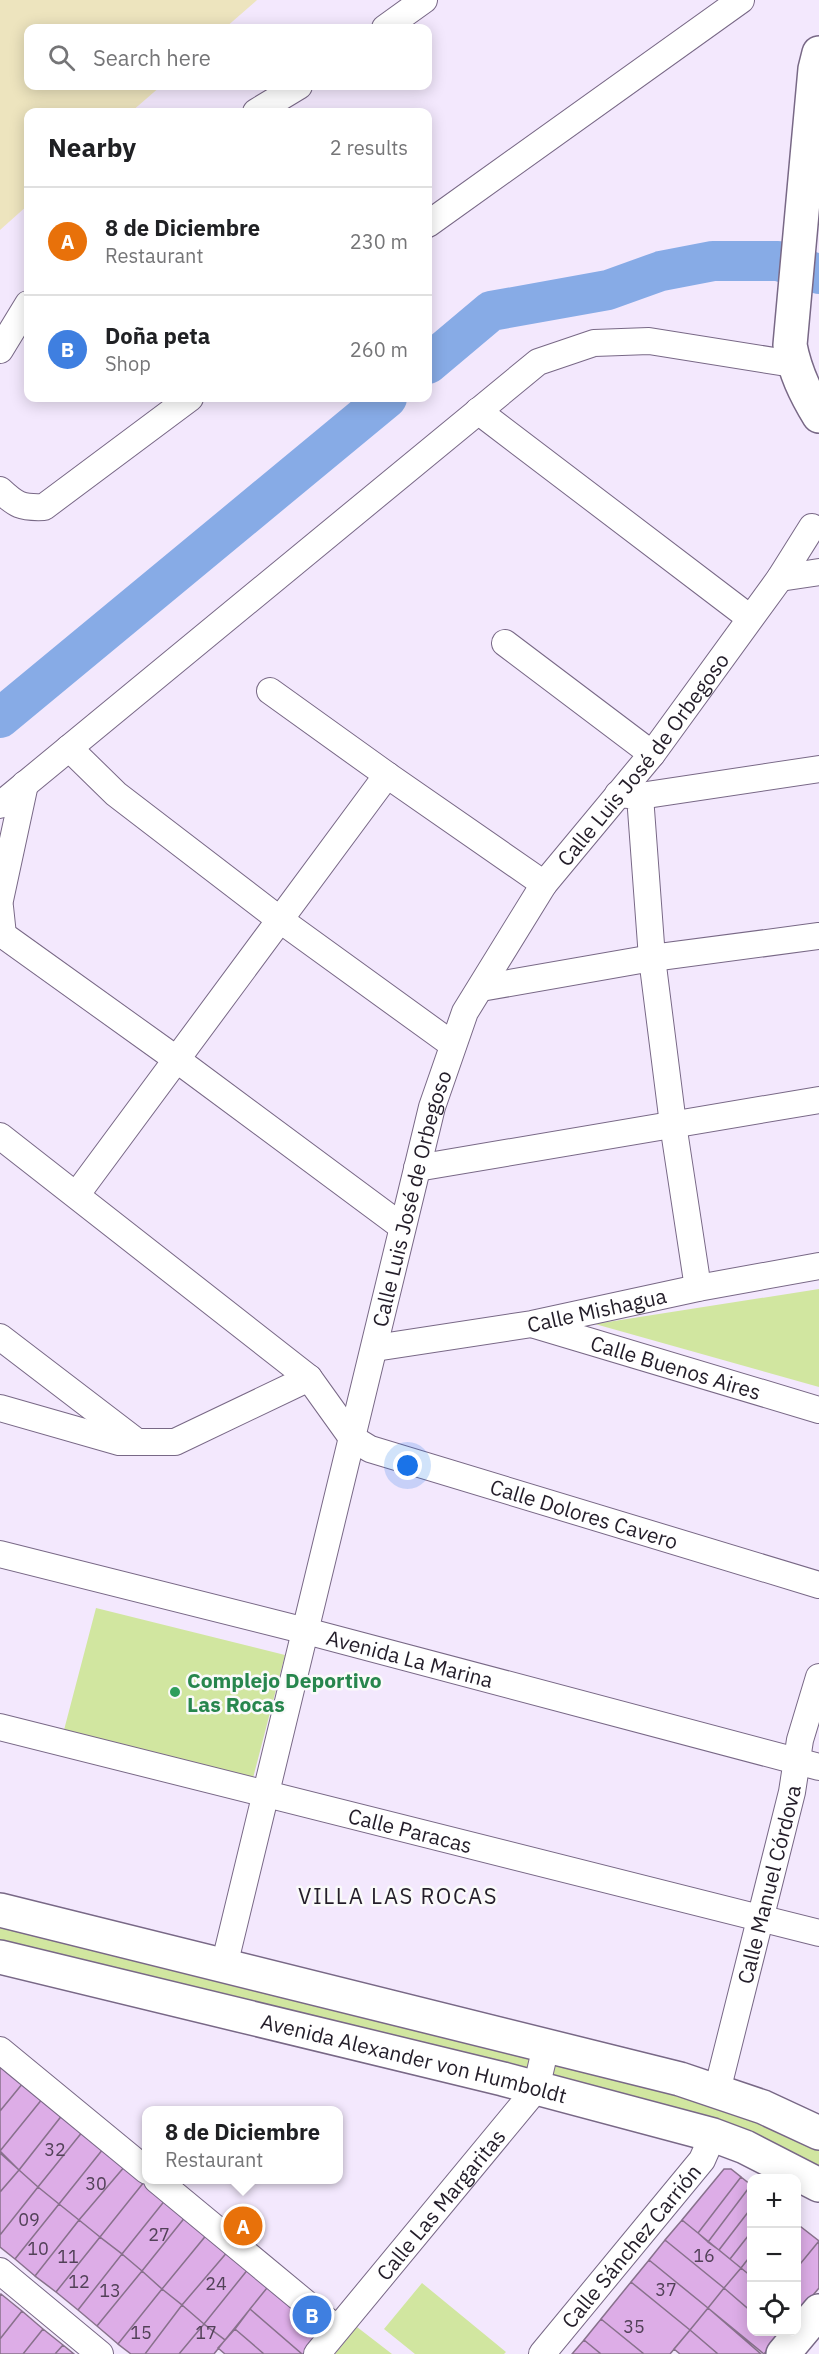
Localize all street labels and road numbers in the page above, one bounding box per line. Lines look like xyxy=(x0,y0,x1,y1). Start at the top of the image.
street label: Calle Luis José de Orbegoso xyxy=(551,647,735,872)
street label: Calle Luis José de Orbegoso xyxy=(365,1066,458,1330)
street label: Calle Mishagua xyxy=(524,1281,669,1339)
street label: Calle Buenos Aires xyxy=(587,1328,764,1406)
street label: Calle Dolores Cavero xyxy=(487,1472,681,1555)
street label: Avenida La Marina xyxy=(323,1623,496,1694)
street label: Calle Manuel Córdova xyxy=(730,1783,807,1987)
street label: Calle Paracas xyxy=(345,1801,475,1859)
street label: Avenida Alexander von Humboldt xyxy=(258,2007,570,2109)
street label: Calle Las Margaritas xyxy=(370,2123,511,2286)
street label: Calle Sánchez Carrión xyxy=(555,2158,707,2334)

